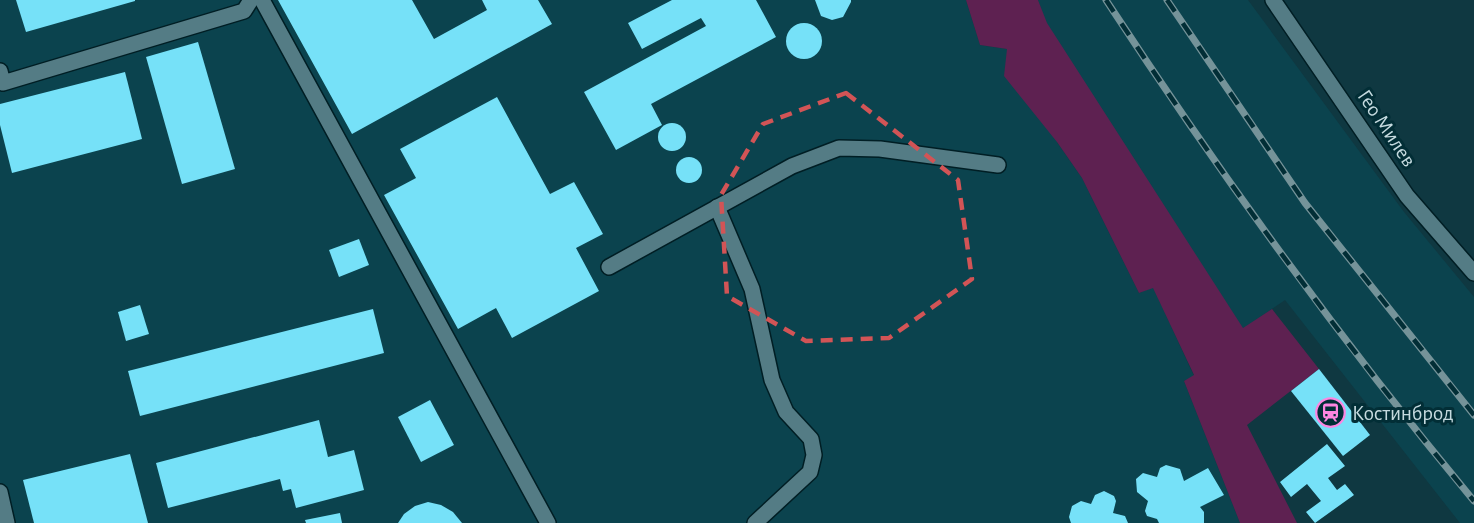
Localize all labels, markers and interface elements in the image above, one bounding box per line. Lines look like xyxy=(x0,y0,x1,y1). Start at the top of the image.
street label: Гео Милев xyxy=(1353,86,1420,170)
station icon: Костинброд xyxy=(1315,397,1347,429)
place label: Костинброд xyxy=(1352,403,1454,424)

